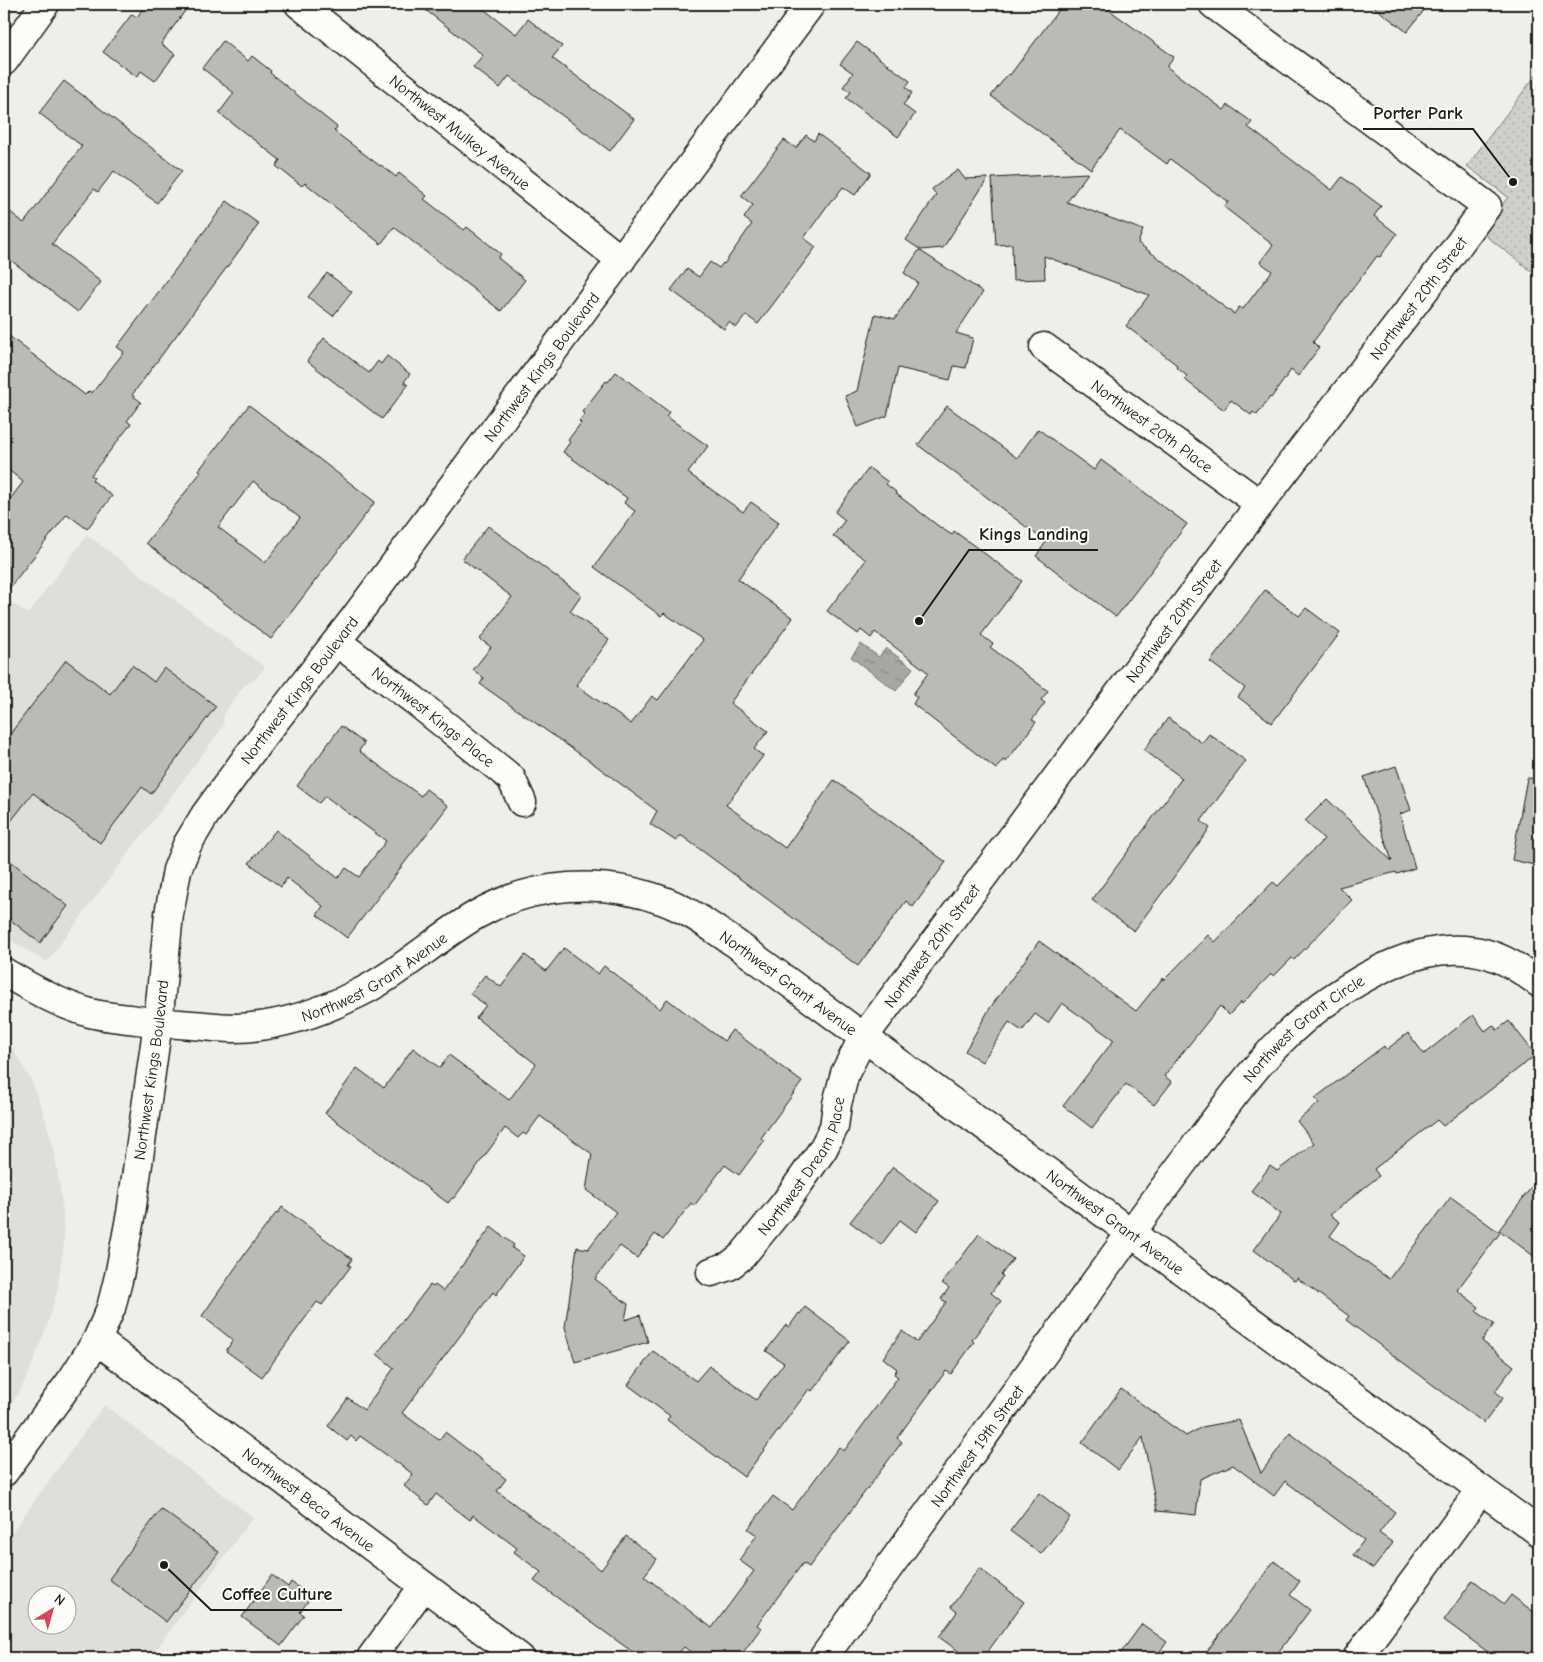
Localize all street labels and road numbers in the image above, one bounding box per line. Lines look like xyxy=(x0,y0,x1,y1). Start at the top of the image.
street label: Northwest Mulkey Avenue xyxy=(386,72,533,194)
street label: Northwest 20th Street xyxy=(1367,233,1471,363)
street label: Northwest Kings Boulevard xyxy=(481,289,603,446)
street label: Northwest 20th Place xyxy=(1088,377,1216,477)
street label: Northwest 20th Street xyxy=(1122,556,1226,686)
street label: Northwest Kings Boulevard xyxy=(237,613,362,768)
street label: Northwest Kings Place xyxy=(368,664,498,771)
street label: Northwest 20th Street xyxy=(881,881,985,1011)
street label: Northwest Grant Avenue xyxy=(716,927,860,1039)
street label: Northwest Grant Avenue xyxy=(299,929,451,1026)
street label: Northwest Grant Circle xyxy=(1240,972,1368,1086)
street label: Northwest Kings Boulevard xyxy=(131,979,172,1161)
street label: Northwest Dream Place xyxy=(754,1095,849,1239)
street label: Northwest Grant Avenue xyxy=(1043,1166,1187,1279)
street label: Northwest 19th Street xyxy=(928,1382,1028,1511)
street label: Northwest Beca Avenue xyxy=(239,1445,378,1555)

